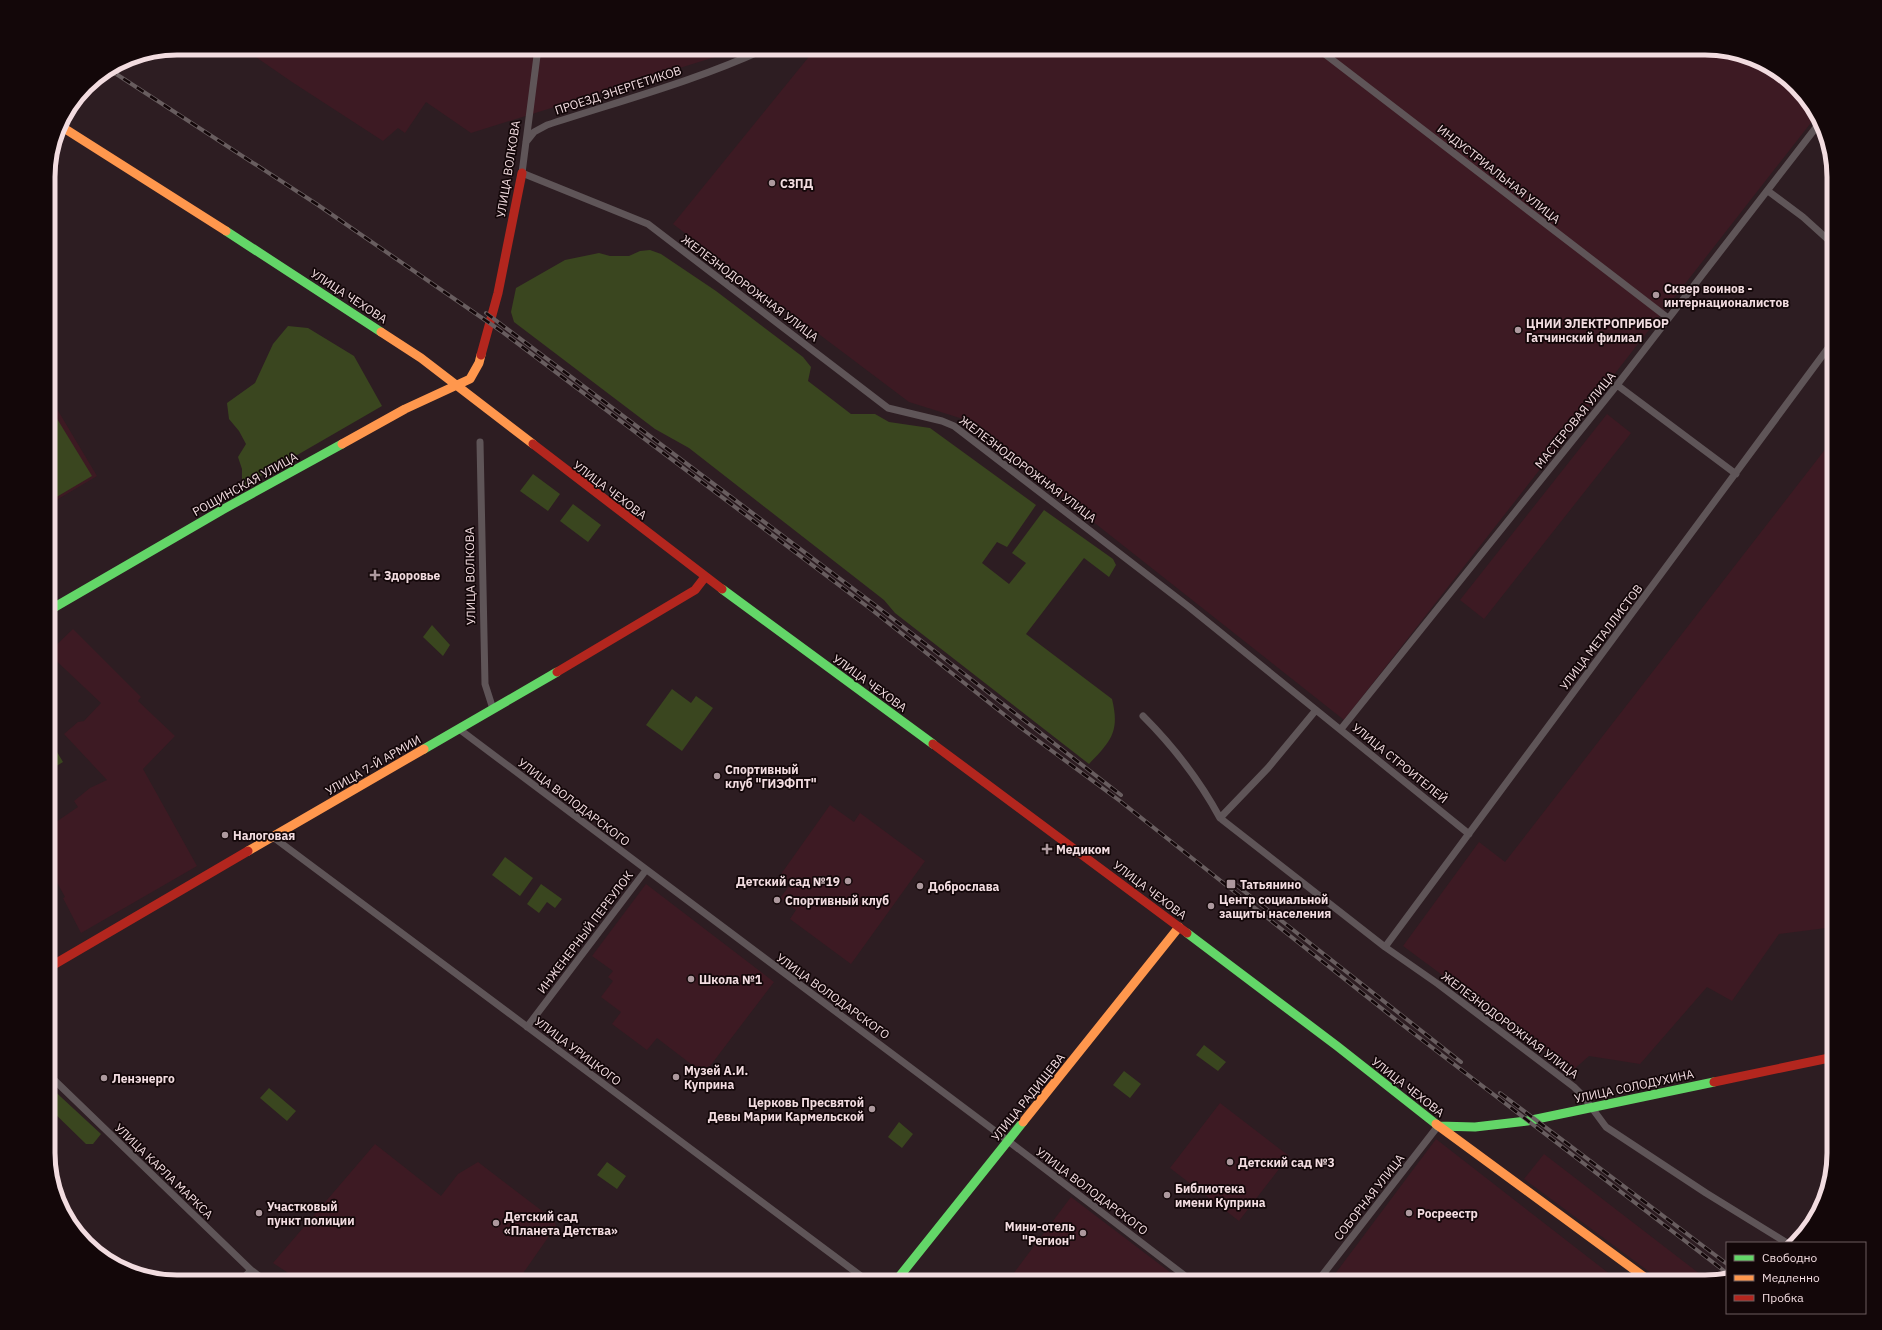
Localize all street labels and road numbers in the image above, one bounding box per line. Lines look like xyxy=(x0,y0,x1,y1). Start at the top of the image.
street label: ПРОЕЗД ЭНЕРГЕТИКОВ xyxy=(553,62,683,118)
street label: УЛИЦА ВОЛКОВА xyxy=(493,119,523,219)
street label: ИНДУСТРИАЛЬНАЯ УЛИЦА xyxy=(1435,121,1564,227)
street label: ЖЕЛЕЗНОДОРОЖНАЯ УЛИЦА xyxy=(678,231,822,345)
street label: УЛИЦА ЧЕХОВА xyxy=(308,266,390,327)
street label: МАСТЕРОВАЯ УЛИЦА xyxy=(1531,368,1619,471)
street label: ЖЕЛЕЗНОДОРОЖНАЯ УЛИЦА xyxy=(956,412,1100,526)
street label: РОЩИНСКАЯ УЛИЦА xyxy=(190,449,300,519)
street label: УЛИЦА ЧЕХОВА xyxy=(570,457,650,523)
street label: УЛИЦА ВОЛКОВА xyxy=(462,526,478,625)
street label: УЛИЦА МЕТАЛЛИСТОВ xyxy=(1556,581,1646,693)
street label: УЛИЦА ЧЕХОВА xyxy=(830,651,910,715)
street label: УЛИЦА СТРОИТЕЛЕЙ xyxy=(1349,720,1451,806)
street label: УЛИЦА 7-Й АРМИИ xyxy=(323,732,423,798)
street label: УЛИЦА ВОЛОДАРСКОГО xyxy=(515,755,633,849)
street label: УЛИЦА ЧЕХОВА xyxy=(1110,857,1190,923)
street label: ИНЖЕНЕРНЫЙ ПЕРЕУЛОК xyxy=(534,868,636,996)
street label: УЛИЦА ВОЛОДАРСКОГО xyxy=(773,950,893,1042)
street label: ЖЕЛЕЗНОДОРОЖНАЯ УЛИЦА xyxy=(1438,968,1582,1082)
street label: УЛИЦА УРИЦКОГО xyxy=(532,1014,624,1088)
street label: УЛИЦА РАДИЩЕВА xyxy=(988,1050,1068,1144)
street label: УЛИЦА ЧЕХОВА xyxy=(1369,1054,1448,1120)
street label: УЛИЦА СОЛОДУХИНА xyxy=(1573,1066,1696,1106)
street label: УЛИЦА КАРЛА МАРКСА xyxy=(112,1120,217,1222)
street label: УЛИЦА ВОЛОДАРСКОГО xyxy=(1033,1144,1151,1238)
street label: СОБОРНАЯ УЛИЦА xyxy=(1331,1151,1408,1243)

